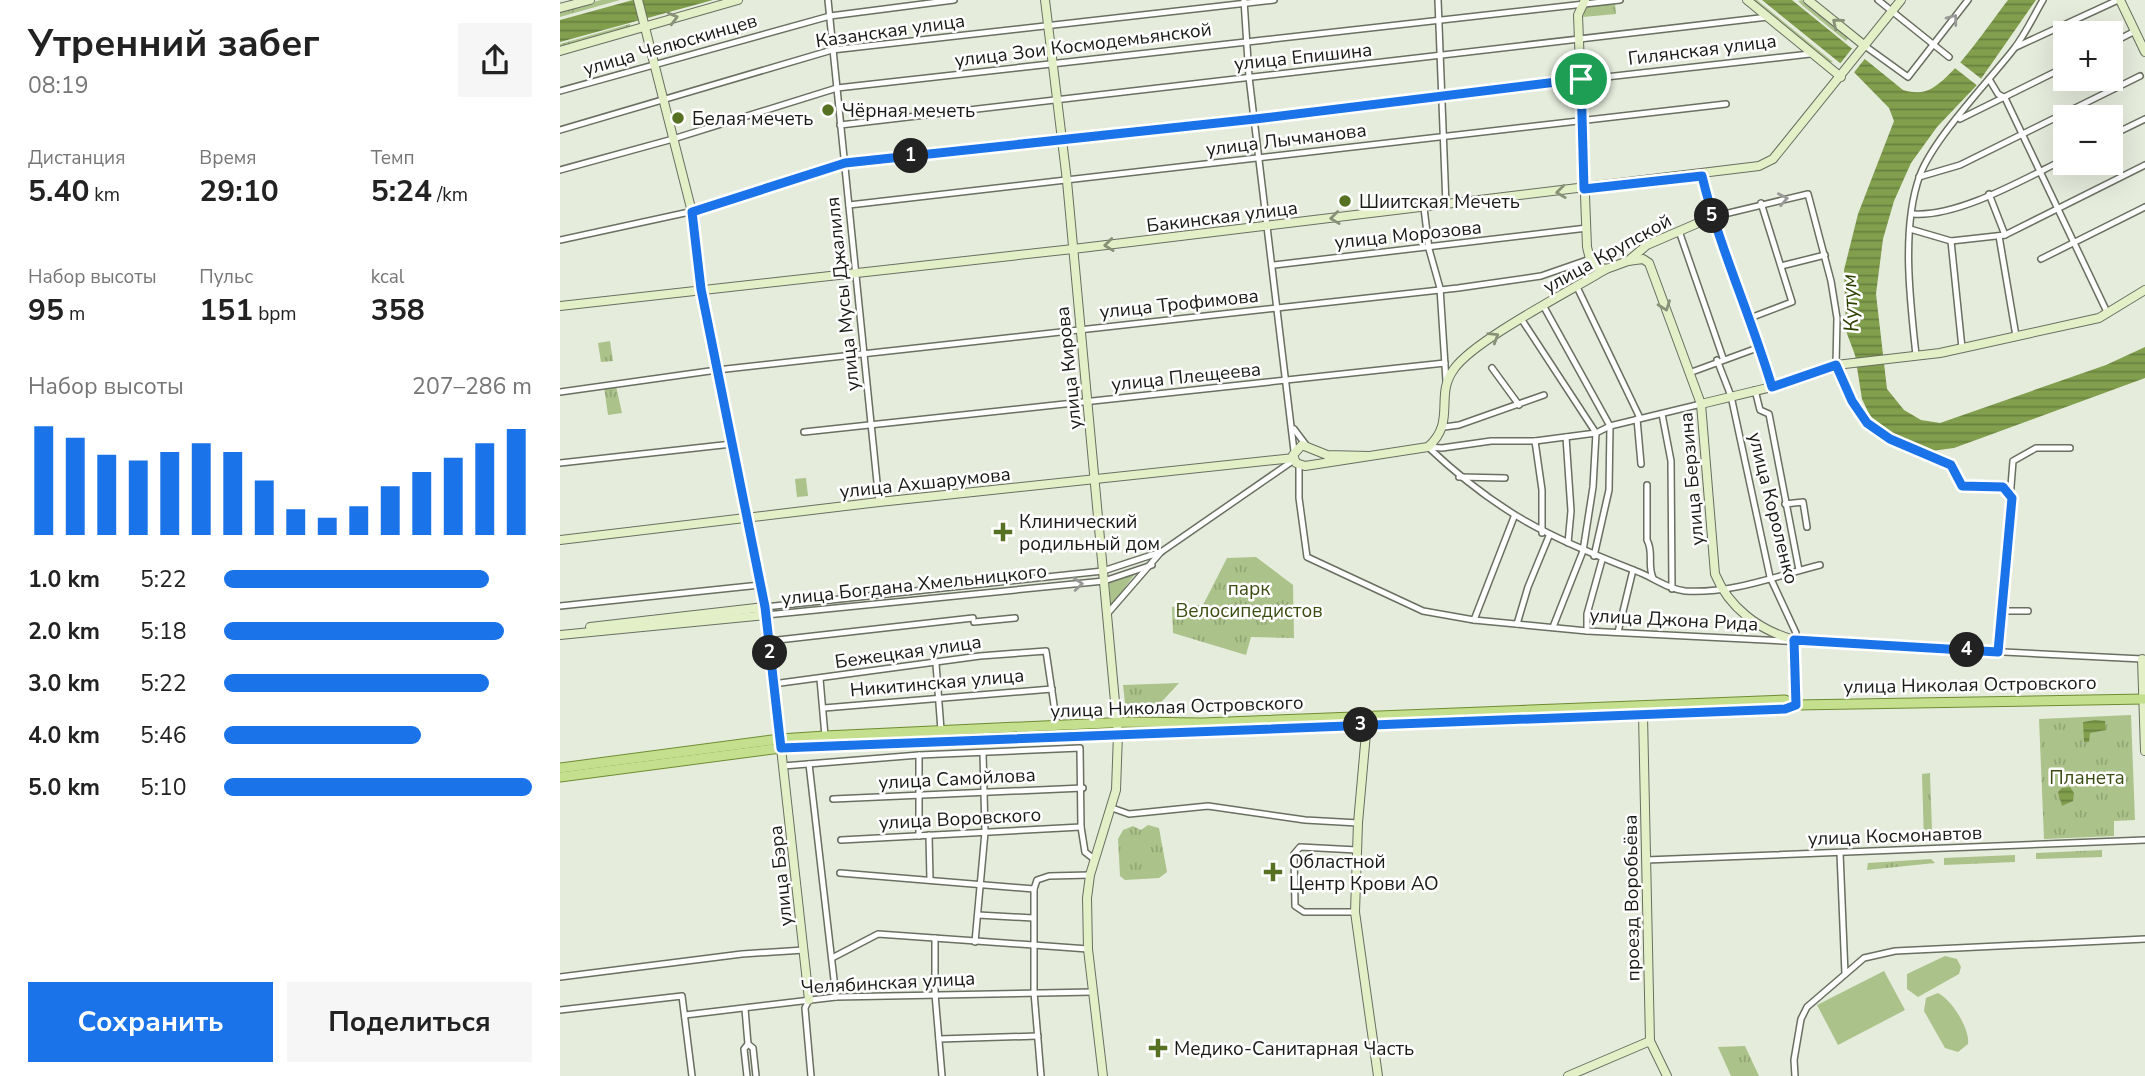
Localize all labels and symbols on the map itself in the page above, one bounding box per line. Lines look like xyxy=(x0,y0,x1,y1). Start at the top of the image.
street label: улица Челюскинцев xyxy=(580,8,760,82)
street label: Казанская улица xyxy=(814,8,967,54)
one-way arrow xyxy=(666,12,678,26)
one-way arrow xyxy=(1945,15,1958,27)
street label: улица Зои Космодемьянской xyxy=(953,16,1213,74)
one-way arrow xyxy=(1832,19,1845,31)
street label: Гилянская улица xyxy=(1626,28,1778,72)
street label: улица Епишина xyxy=(1233,37,1373,77)
pin xyxy=(1551,49,1611,109)
place label: Чёрная мечеть xyxy=(842,98,975,124)
marker: Чёрная мечеть xyxy=(820,102,836,118)
place label: Белая мечеть xyxy=(692,106,813,132)
marker: Белая мечеть xyxy=(670,110,686,126)
street label: улица Лычманова xyxy=(1204,117,1368,163)
pin: 1 xyxy=(894,138,928,174)
one-way arrow xyxy=(1555,184,1567,199)
place label: Шиитская Мечеть xyxy=(1359,189,1520,215)
one-way arrow xyxy=(1777,192,1789,207)
marker: Шиитская Мечеть xyxy=(1337,193,1353,209)
street label: Бакинская улица xyxy=(1145,195,1299,239)
street label: улица Мусы Джалиля xyxy=(820,196,866,392)
pin: 5 xyxy=(1694,198,1730,234)
street label: улица Крупской xyxy=(1539,208,1676,300)
one-way arrow xyxy=(1329,211,1341,226)
street label: улица Морозова xyxy=(1333,214,1483,256)
one-way arrow xyxy=(1103,237,1114,252)
water label: Кутум xyxy=(1834,273,1866,333)
street label: улица Трофимова xyxy=(1098,283,1260,325)
one-way arrow xyxy=(1657,300,1671,312)
street label: улица Кирова xyxy=(1050,305,1088,431)
one-way arrow xyxy=(1487,333,1500,346)
street label: улица Плещеева xyxy=(1110,356,1262,398)
street label: улица Берзина xyxy=(1673,411,1711,547)
street label: улица Короленко xyxy=(1742,430,1804,587)
street label: улица Ахшарумова xyxy=(838,461,1012,505)
place label: Клинический родильный дом xyxy=(1019,509,1160,557)
marker: Клинический родильный дом xyxy=(993,522,1013,542)
street label: улица Богдана Хмельницкого xyxy=(780,558,1048,612)
park label: парк Велосипедистов xyxy=(1175,576,1323,624)
one-way arrow xyxy=(1072,577,1083,592)
street label: улица Джона Рида xyxy=(1589,603,1759,637)
street label: Бежецкая улица xyxy=(833,629,983,675)
pin: 4 xyxy=(1950,632,1984,668)
pin: 2 xyxy=(752,636,788,670)
street label: Никитинская улица xyxy=(849,662,1025,704)
street label: улица Николая Островского xyxy=(1843,670,2097,700)
street label: улица Николая Островского xyxy=(1050,690,1304,724)
pin: 3 xyxy=(1344,708,1378,742)
street label: улица Самойлова xyxy=(878,762,1036,796)
park label: Планета xyxy=(2049,765,2125,791)
street label: улица Воровского xyxy=(878,802,1042,836)
street label: проезд Воробьёва xyxy=(1618,814,1646,982)
street label: улица Космонавтов xyxy=(1807,820,1983,852)
street label: улица Бэра xyxy=(763,824,799,928)
place label: Областной Центр Крови АО xyxy=(1289,849,1439,897)
marker: Областной Центр Крови АО xyxy=(1263,862,1283,882)
street label: Челябинская улица xyxy=(800,965,976,1001)
place label: Медико-Санитарная Часть xyxy=(1174,1036,1414,1062)
marker: Медико-Санитарная Часть xyxy=(1148,1038,1168,1058)

